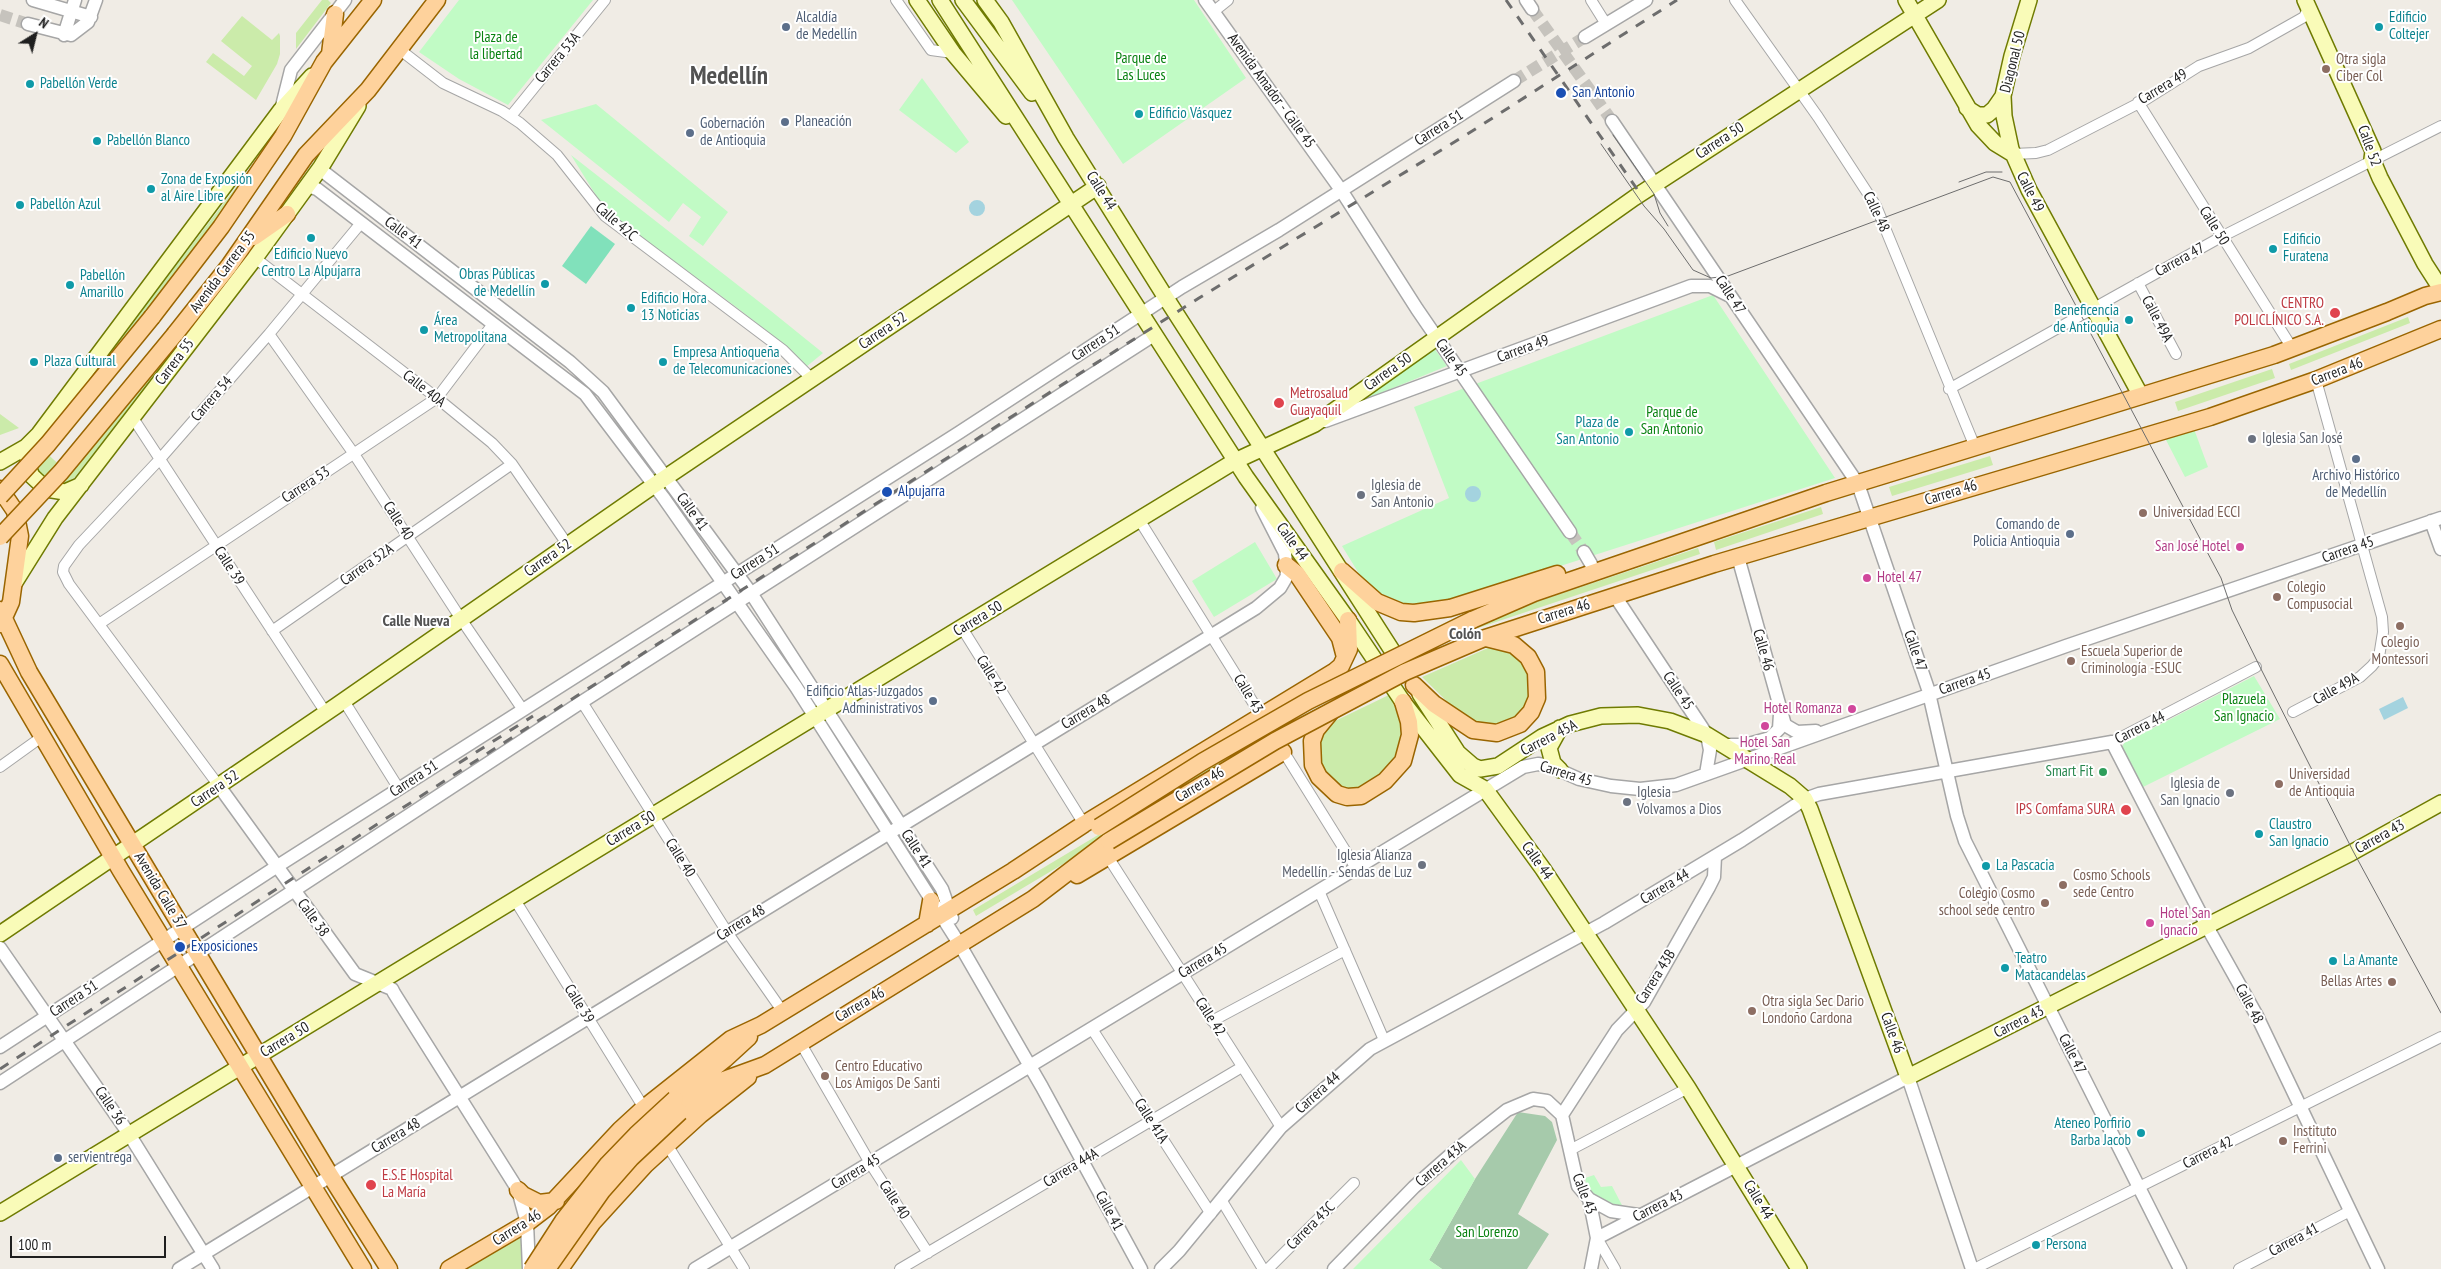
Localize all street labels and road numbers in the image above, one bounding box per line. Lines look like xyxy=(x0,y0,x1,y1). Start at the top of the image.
street label: Carrera 53A xyxy=(532,29,584,87)
street label: Diagonal 50 xyxy=(1997,29,2029,95)
street label: Avenida Amador - Calle 45 xyxy=(1223,30,1319,152)
street label: Carrera 49 xyxy=(2135,65,2191,109)
street label: Carrera 51 xyxy=(1411,106,1467,150)
street label: Carrera 50 xyxy=(1693,119,1747,163)
street label: Calle 52 xyxy=(2353,123,2385,169)
street label: Calle 44 xyxy=(1082,168,1120,214)
street label: Calle 49 xyxy=(2012,169,2048,215)
street label: Calle 48 xyxy=(1859,189,1893,235)
street label: Calle 42C xyxy=(591,199,641,245)
street label: Calle 50 xyxy=(2195,203,2233,249)
street label: Calle 41 xyxy=(381,213,425,253)
street label: Avenida Carrera 55 xyxy=(186,227,260,317)
street label: Carrera 47 xyxy=(2152,239,2208,281)
street label: Calle 47 xyxy=(1711,272,1749,318)
street label: Calle 49A xyxy=(2137,293,2177,345)
street label: Carrera 52 xyxy=(856,308,910,354)
street label: Carrera 51 xyxy=(1069,321,1123,365)
street label: Carrera 49 xyxy=(1495,331,1551,367)
street label: Carrera 55 xyxy=(152,335,198,389)
street label: Calle 45 xyxy=(1431,335,1471,381)
street label: Carrera 50 xyxy=(1361,349,1415,395)
street label: Carrera 46 xyxy=(2309,354,2365,390)
street label: Calle 40A xyxy=(399,367,449,411)
street label: Carrera 54 xyxy=(188,373,236,425)
street label: Carrera 53 xyxy=(279,463,333,507)
street label: Carrera 46 xyxy=(1923,477,1979,509)
street label: Calle 41 xyxy=(672,490,712,534)
street label: Calle 40 xyxy=(379,498,417,544)
street label: Calle 44 xyxy=(1272,520,1312,564)
street label: Carrera 45 xyxy=(2320,533,2376,567)
street label: Carrera 52 xyxy=(521,535,575,581)
street label: Carrera 52A xyxy=(337,540,397,590)
street label: Carrera 51 xyxy=(727,540,783,584)
street label: Calle 39 xyxy=(210,543,248,589)
street label: Carrera 46 xyxy=(1536,596,1592,628)
street label: Carrera 50 xyxy=(950,597,1006,641)
street label: Calle 46 xyxy=(1748,627,1778,673)
street label: Calle 47 xyxy=(1900,628,1930,674)
street label: Calle 42 xyxy=(972,652,1010,698)
street label: Carrera 45 xyxy=(1937,665,1993,699)
street label: Calle 45 xyxy=(1659,668,1697,714)
street label: Calle 49A xyxy=(2310,669,2362,709)
street label: Calle 43 xyxy=(1229,671,1267,717)
street label: Carrera 48 xyxy=(1058,690,1114,734)
street label: Carrera 44 xyxy=(2112,708,2168,748)
street label: Carrera 45A xyxy=(1518,716,1580,760)
street label: Carrera 51 xyxy=(387,757,441,801)
street label: Carrera 45 xyxy=(1538,758,1594,790)
street label: Carrera 46 xyxy=(1172,763,1228,807)
street label: Carrera 52 xyxy=(188,766,242,812)
street label: Carrera 50 xyxy=(603,807,659,851)
street label: Carrera 43 xyxy=(2352,816,2408,858)
street label: Calle 41 xyxy=(897,826,935,872)
street label: Calle 40 xyxy=(661,835,699,881)
street label: Calle 44 xyxy=(1517,838,1557,884)
street label: Avenida Calle 37 xyxy=(130,849,190,933)
street label: Carrera 44 xyxy=(1637,865,1693,909)
street label: Calle 38 xyxy=(293,896,333,940)
street label: Carrera 48 xyxy=(713,901,769,945)
street label: Carrera 45 xyxy=(1175,939,1231,983)
street label: Carrera 43B xyxy=(1632,946,1680,1008)
street label: Carrera 51 xyxy=(47,977,101,1021)
street label: Calle 39 xyxy=(560,981,598,1027)
street label: Calle 48 xyxy=(2231,981,2267,1027)
street label: Carrera 46 xyxy=(832,984,888,1026)
street label: Calle 42 xyxy=(1191,994,1229,1040)
street label: Carrera 43 xyxy=(1991,1002,2047,1042)
street label: Calle 46 xyxy=(1876,1010,1908,1056)
street label: Carrera 50 xyxy=(257,1018,313,1062)
street label: Calle 47 xyxy=(2054,1031,2090,1077)
street label: Carrera 44 xyxy=(1292,1068,1344,1118)
street label: Calle 36 xyxy=(91,1083,129,1129)
street label: Calle 41A xyxy=(1130,1095,1172,1147)
street label: Carrera 48 xyxy=(368,1114,424,1158)
street label: Carrera 42 xyxy=(2180,1133,2236,1173)
street label: Carrera 43A xyxy=(1412,1137,1470,1191)
street label: Carrera 44A xyxy=(1040,1145,1102,1191)
street label: Carrera 45 xyxy=(828,1150,884,1194)
street label: Calle 43 xyxy=(1568,1171,1600,1217)
street label: Calle 40 xyxy=(875,1177,913,1223)
street label: Calle 44 xyxy=(1739,1177,1777,1223)
street label: Carrera 43 xyxy=(1630,1186,1686,1226)
street label: Calle 41 xyxy=(1091,1188,1127,1234)
street label: Carrera 43C xyxy=(1283,1198,1339,1254)
street label: Carrera 46 xyxy=(489,1206,545,1250)
street label: Carrera 41 xyxy=(2266,1219,2322,1261)

